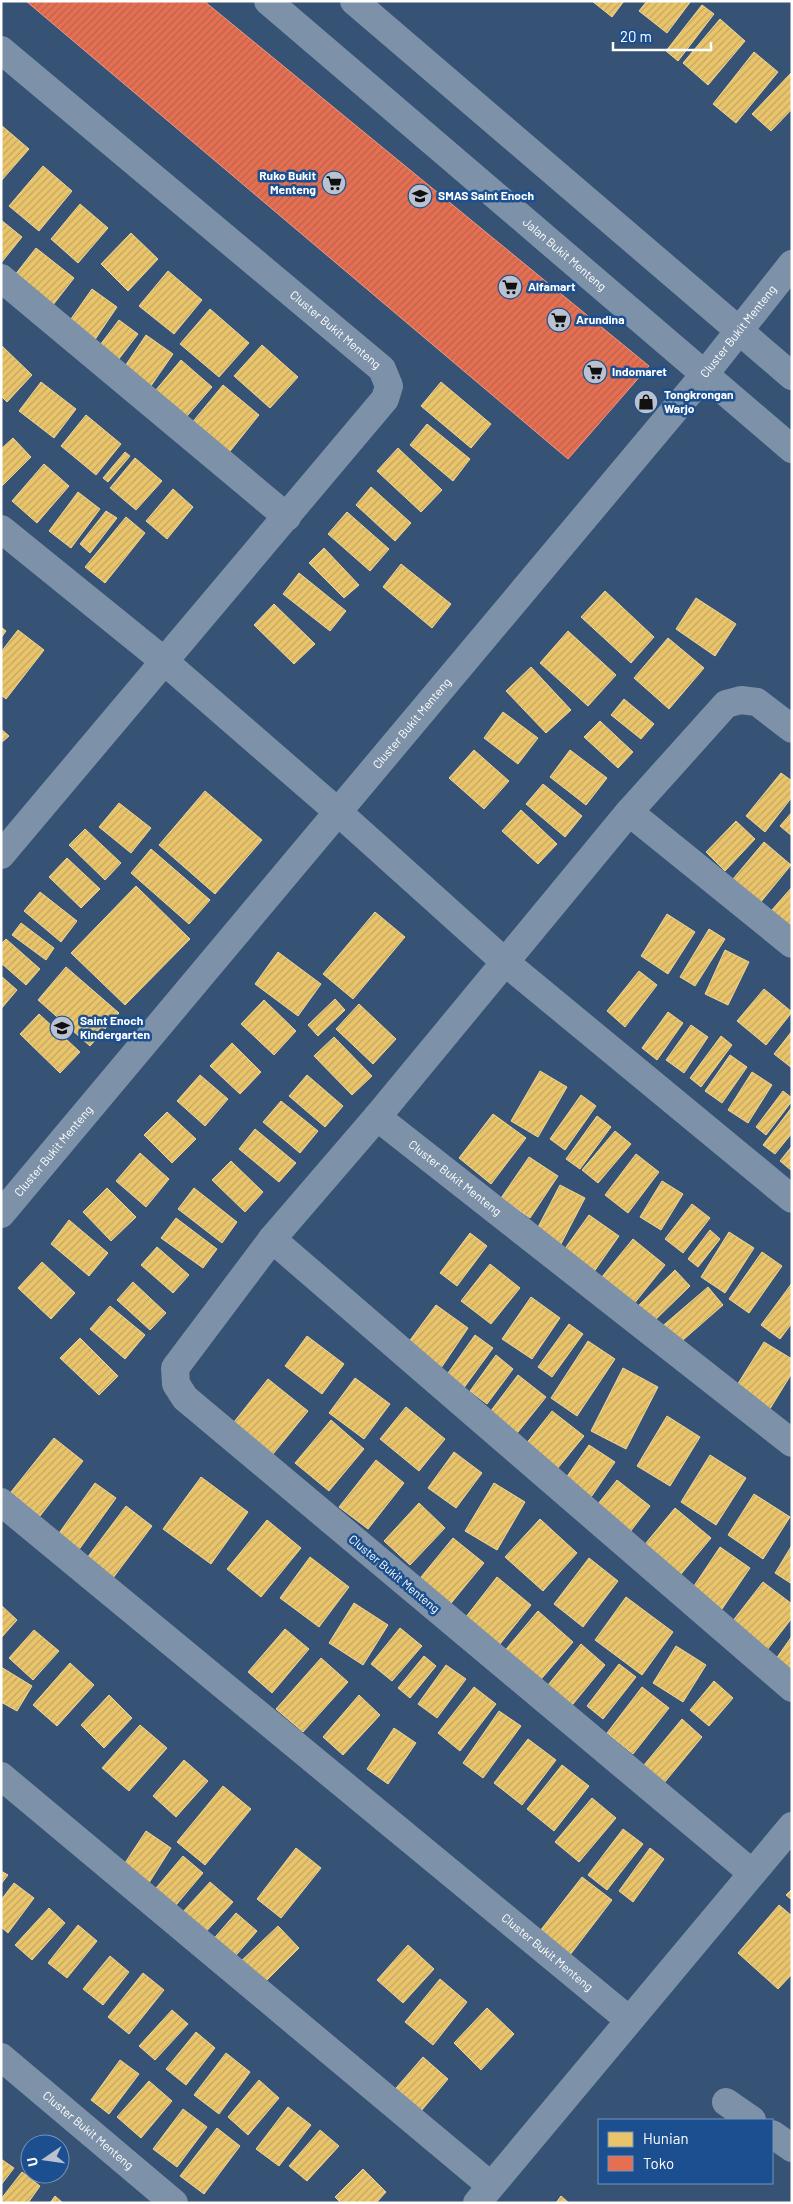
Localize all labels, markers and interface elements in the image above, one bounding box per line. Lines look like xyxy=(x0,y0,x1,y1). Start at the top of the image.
scale bar xyxy=(613,20,710,52)
text: 20 m xyxy=(620,27,652,45)
place label: Ruko Bukit Menteng xyxy=(259,168,316,196)
supermarket icon: Ruko Bukit Menteng xyxy=(321,170,347,196)
school or university icon: SMAS Saint Enoch xyxy=(407,183,433,209)
place label: SMAS Saint Enoch xyxy=(438,188,534,202)
street label: Jalan Bukit Menteng xyxy=(520,214,610,293)
supermarket icon: Alfamart xyxy=(497,274,523,300)
place label: Alfamart xyxy=(528,279,576,293)
street label: Cluster Bukit Menteng xyxy=(697,282,779,380)
street label: Cluster Bukit Menteng xyxy=(288,287,384,371)
supermarket icon: Arundina xyxy=(546,307,572,333)
place label: Arundina xyxy=(576,312,624,326)
supermarket icon: Indomaret xyxy=(582,359,608,385)
place label: Indomaret xyxy=(612,364,667,378)
place label: Tongkrongan Warjo xyxy=(664,387,734,415)
shop icon: Tongkrongan Warjo xyxy=(633,389,659,415)
street label: Cluster Bukit Menteng xyxy=(369,675,453,771)
place label: Saint Enoch Kindergarten xyxy=(80,1013,150,1041)
school or university icon: Saint Enoch Kindergarten xyxy=(49,1015,75,1041)
street label: Cluster Bukit Menteng xyxy=(11,1102,95,1199)
street label: Cluster Bukit Menteng xyxy=(406,1137,505,1218)
street label: Cluster Bukit Menteng xyxy=(346,1531,443,1615)
street label: Cluster Bukit Menteng xyxy=(499,1910,596,1993)
street label: Cluster Bukit Menteng xyxy=(41,2088,137,2172)
legend xyxy=(598,2119,773,2184)
text: Hunian xyxy=(643,2129,689,2147)
north arrow xyxy=(20,2134,70,2184)
text: Toko xyxy=(643,2154,674,2172)
text: U xyxy=(23,2156,41,2168)

